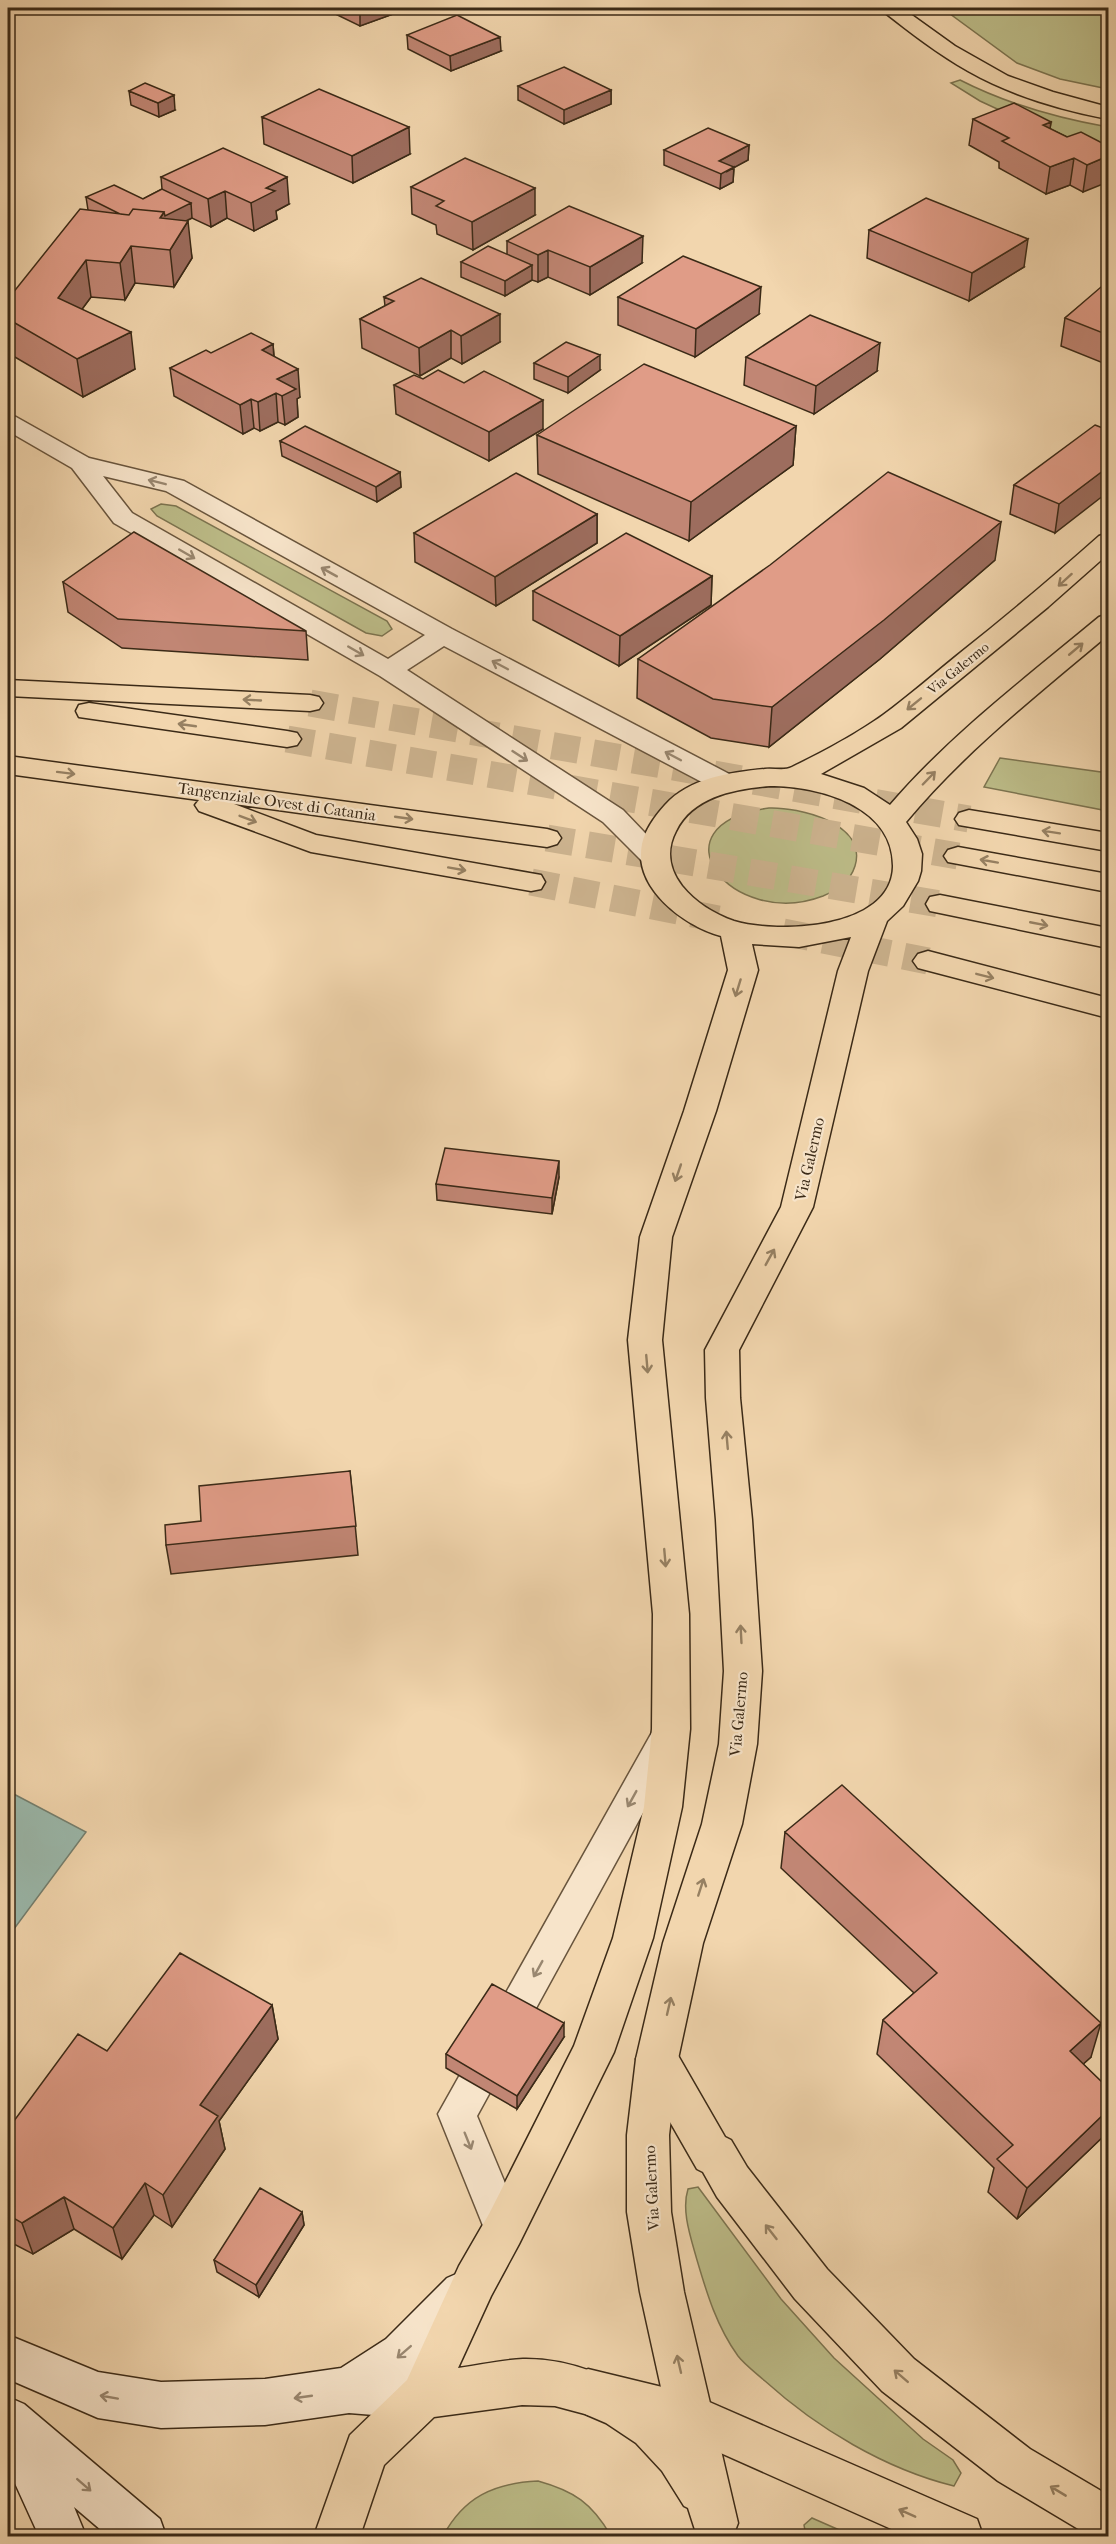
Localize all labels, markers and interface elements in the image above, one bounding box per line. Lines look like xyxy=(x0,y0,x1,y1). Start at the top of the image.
one-way arrow xyxy=(147,475,166,487)
one-way arrow xyxy=(178,549,195,561)
one-way arrow xyxy=(321,566,338,578)
one-way arrow xyxy=(1058,573,1073,587)
street label: Via Galermo xyxy=(923,638,993,699)
one-way arrow xyxy=(1068,642,1083,656)
one-way arrow xyxy=(347,645,364,657)
one-way arrow xyxy=(492,659,510,670)
one-way arrow xyxy=(242,694,262,705)
one-way arrow xyxy=(906,697,922,710)
one-way arrow xyxy=(178,719,198,730)
one-way arrow xyxy=(512,749,529,762)
one-way arrow xyxy=(665,750,682,762)
one-way arrow xyxy=(55,767,75,778)
one-way arrow xyxy=(922,770,937,785)
street label: Tangenziale Ovest di Catania xyxy=(177,778,378,825)
one-way arrow xyxy=(394,813,414,824)
one-way arrow xyxy=(238,815,257,826)
one-way arrow xyxy=(1041,826,1061,837)
one-way arrow xyxy=(980,856,999,867)
one-way arrow xyxy=(447,864,467,875)
one-way arrow xyxy=(1028,919,1048,930)
one-way arrow xyxy=(975,970,994,982)
one-way arrow xyxy=(732,978,743,997)
street label: Via Galermo xyxy=(790,1116,828,1204)
one-way arrow xyxy=(672,1163,683,1182)
one-way arrow xyxy=(764,1249,776,1266)
one-way arrow xyxy=(642,1353,653,1373)
one-way arrow xyxy=(721,1431,732,1450)
one-way arrow xyxy=(660,1548,671,1567)
one-way arrow xyxy=(735,1625,746,1645)
street label: Via Galermo xyxy=(725,1671,752,1758)
one-way arrow xyxy=(626,1790,638,1807)
one-way arrow xyxy=(696,1878,707,1897)
one-way arrow xyxy=(532,1960,544,1977)
one-way arrow xyxy=(663,1996,675,2015)
one-way arrow xyxy=(463,2131,474,2150)
street label: Via Galermo xyxy=(640,2145,663,2232)
one-way arrow xyxy=(764,2224,777,2240)
one-way arrow xyxy=(397,2345,412,2359)
one-way arrow xyxy=(672,2355,684,2374)
one-way arrow xyxy=(893,2370,909,2383)
one-way arrow xyxy=(100,2391,119,2402)
one-way arrow xyxy=(293,2391,313,2402)
one-way arrow xyxy=(76,2479,92,2492)
one-way arrow xyxy=(1050,2485,1067,2497)
one-way arrow xyxy=(898,2507,916,2518)

